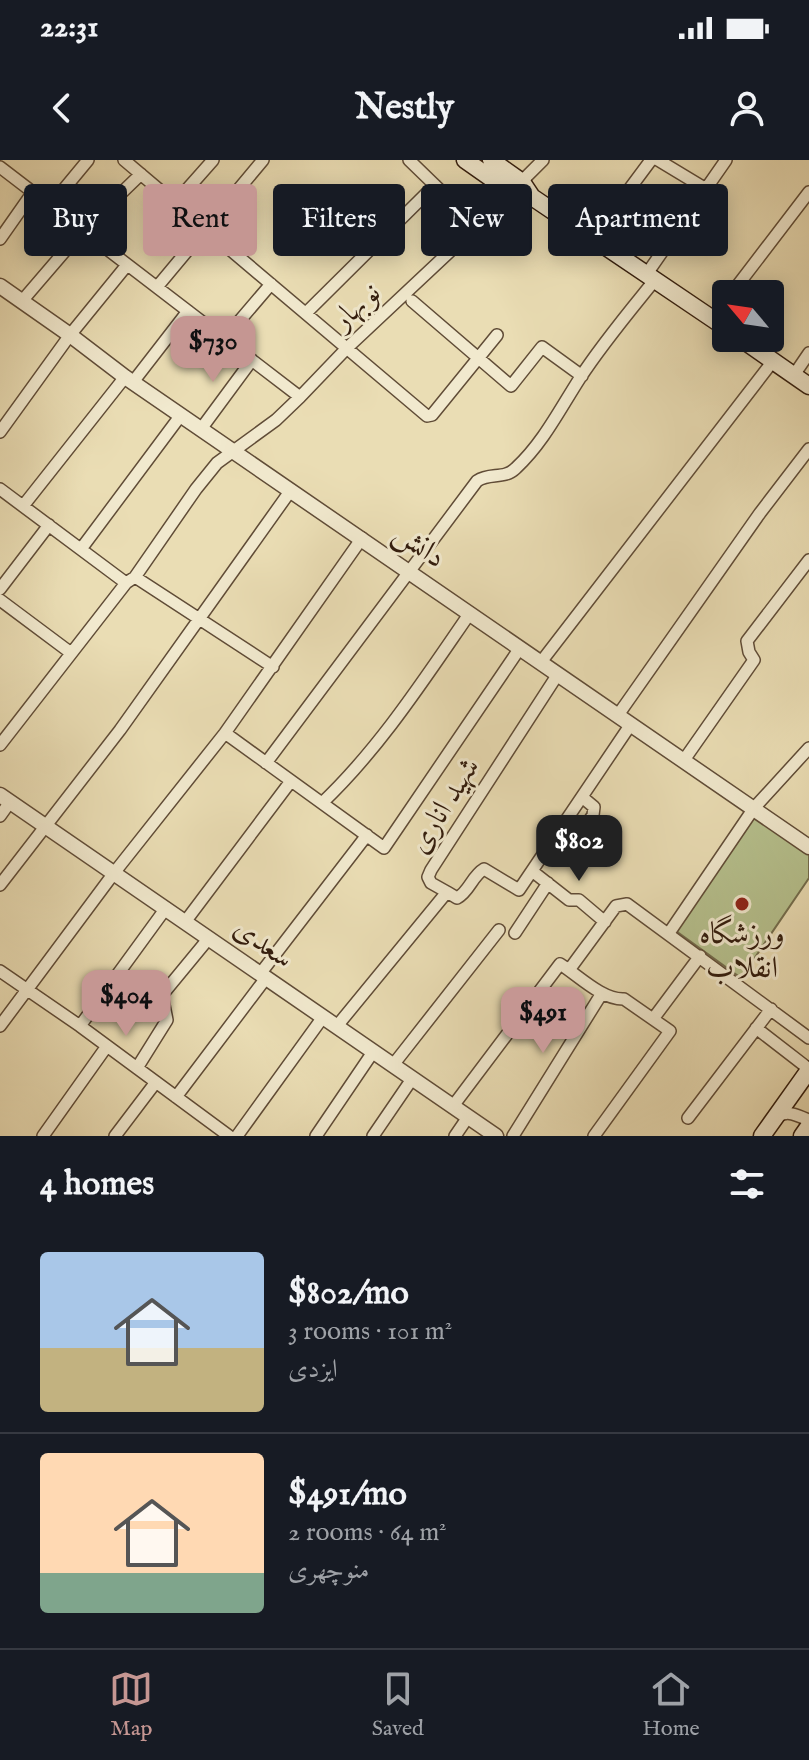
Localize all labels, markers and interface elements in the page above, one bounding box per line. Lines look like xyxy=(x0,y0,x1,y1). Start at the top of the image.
text: 22:31 xyxy=(40,9,98,47)
text: Nestly xyxy=(355,85,454,131)
icon: back xyxy=(40,86,84,130)
icon: person xyxy=(725,86,769,130)
chip: Buy xyxy=(24,184,127,256)
chip: Rent xyxy=(143,184,257,256)
chip: Filters xyxy=(273,184,405,256)
chip: New xyxy=(421,184,532,256)
chip: Apartment xyxy=(548,184,728,256)
street label: نوبهار xyxy=(322,275,389,341)
north arrow xyxy=(712,280,784,352)
map controls xyxy=(712,280,784,352)
pin: $730 xyxy=(166,316,260,384)
text: $730 xyxy=(188,325,238,358)
street label: دانش xyxy=(385,515,453,577)
street label: شهید اناری xyxy=(401,751,489,861)
pin: $802 xyxy=(532,815,626,883)
text: $802 xyxy=(554,824,604,857)
marker: ورزشگاه انقلاب xyxy=(733,895,751,913)
street label: سعدی xyxy=(225,910,301,978)
place label: ورزشگاه انقلاب xyxy=(699,914,785,988)
pin: $404 xyxy=(79,970,173,1038)
text: $404 xyxy=(100,979,152,1012)
pin: $491 xyxy=(496,987,590,1055)
text: $491 xyxy=(519,996,567,1029)
icon: filters xyxy=(725,1162,769,1206)
text: 4 homes xyxy=(40,1163,154,1206)
text: $802/mo xyxy=(288,1272,409,1315)
icon: home xyxy=(104,1284,200,1380)
text: 3 rooms · 101 m² xyxy=(288,1315,452,1348)
text: ایزدی xyxy=(288,1353,338,1386)
text: $491/mo xyxy=(288,1473,407,1516)
icon: home xyxy=(104,1485,200,1581)
text: 2 rooms · 64 m² xyxy=(288,1516,447,1549)
text: منوچهری xyxy=(288,1554,369,1587)
tab: Map xyxy=(109,1667,153,1743)
tab: Saved xyxy=(372,1667,424,1743)
tab: Home xyxy=(642,1667,700,1743)

